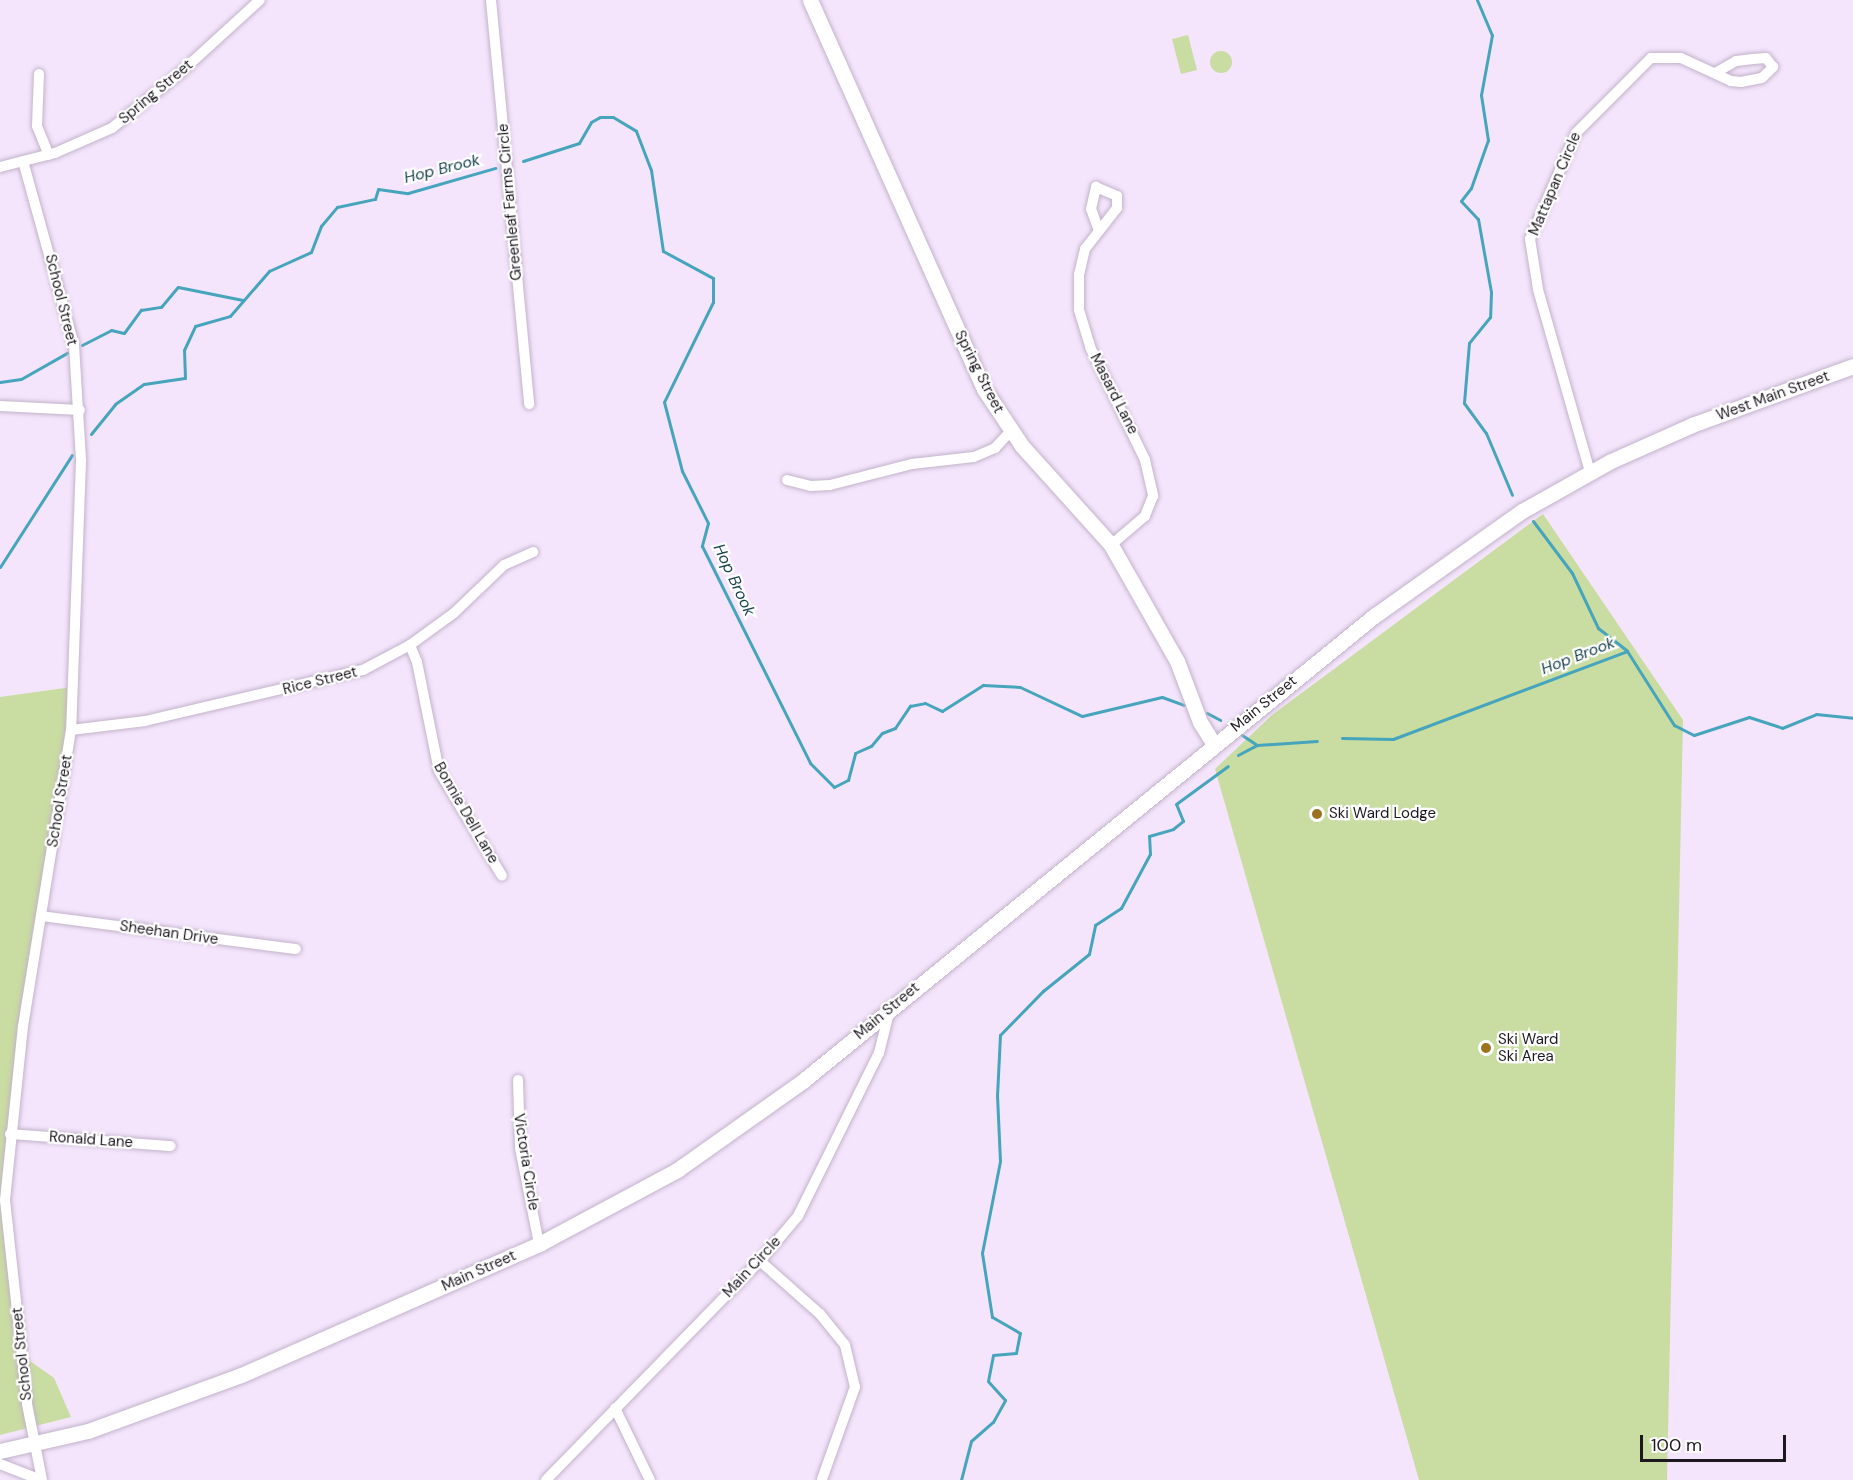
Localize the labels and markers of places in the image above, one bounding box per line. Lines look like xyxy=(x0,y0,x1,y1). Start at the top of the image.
place label: Ski Ward Lodge xyxy=(1329,805,1436,823)
marker: Ski Ward Lodge xyxy=(1310,807,1324,821)
place label: Ski Ward Ski Area xyxy=(1498,1030,1558,1065)
marker: Ski Ward Ski Area xyxy=(1479,1041,1493,1055)

